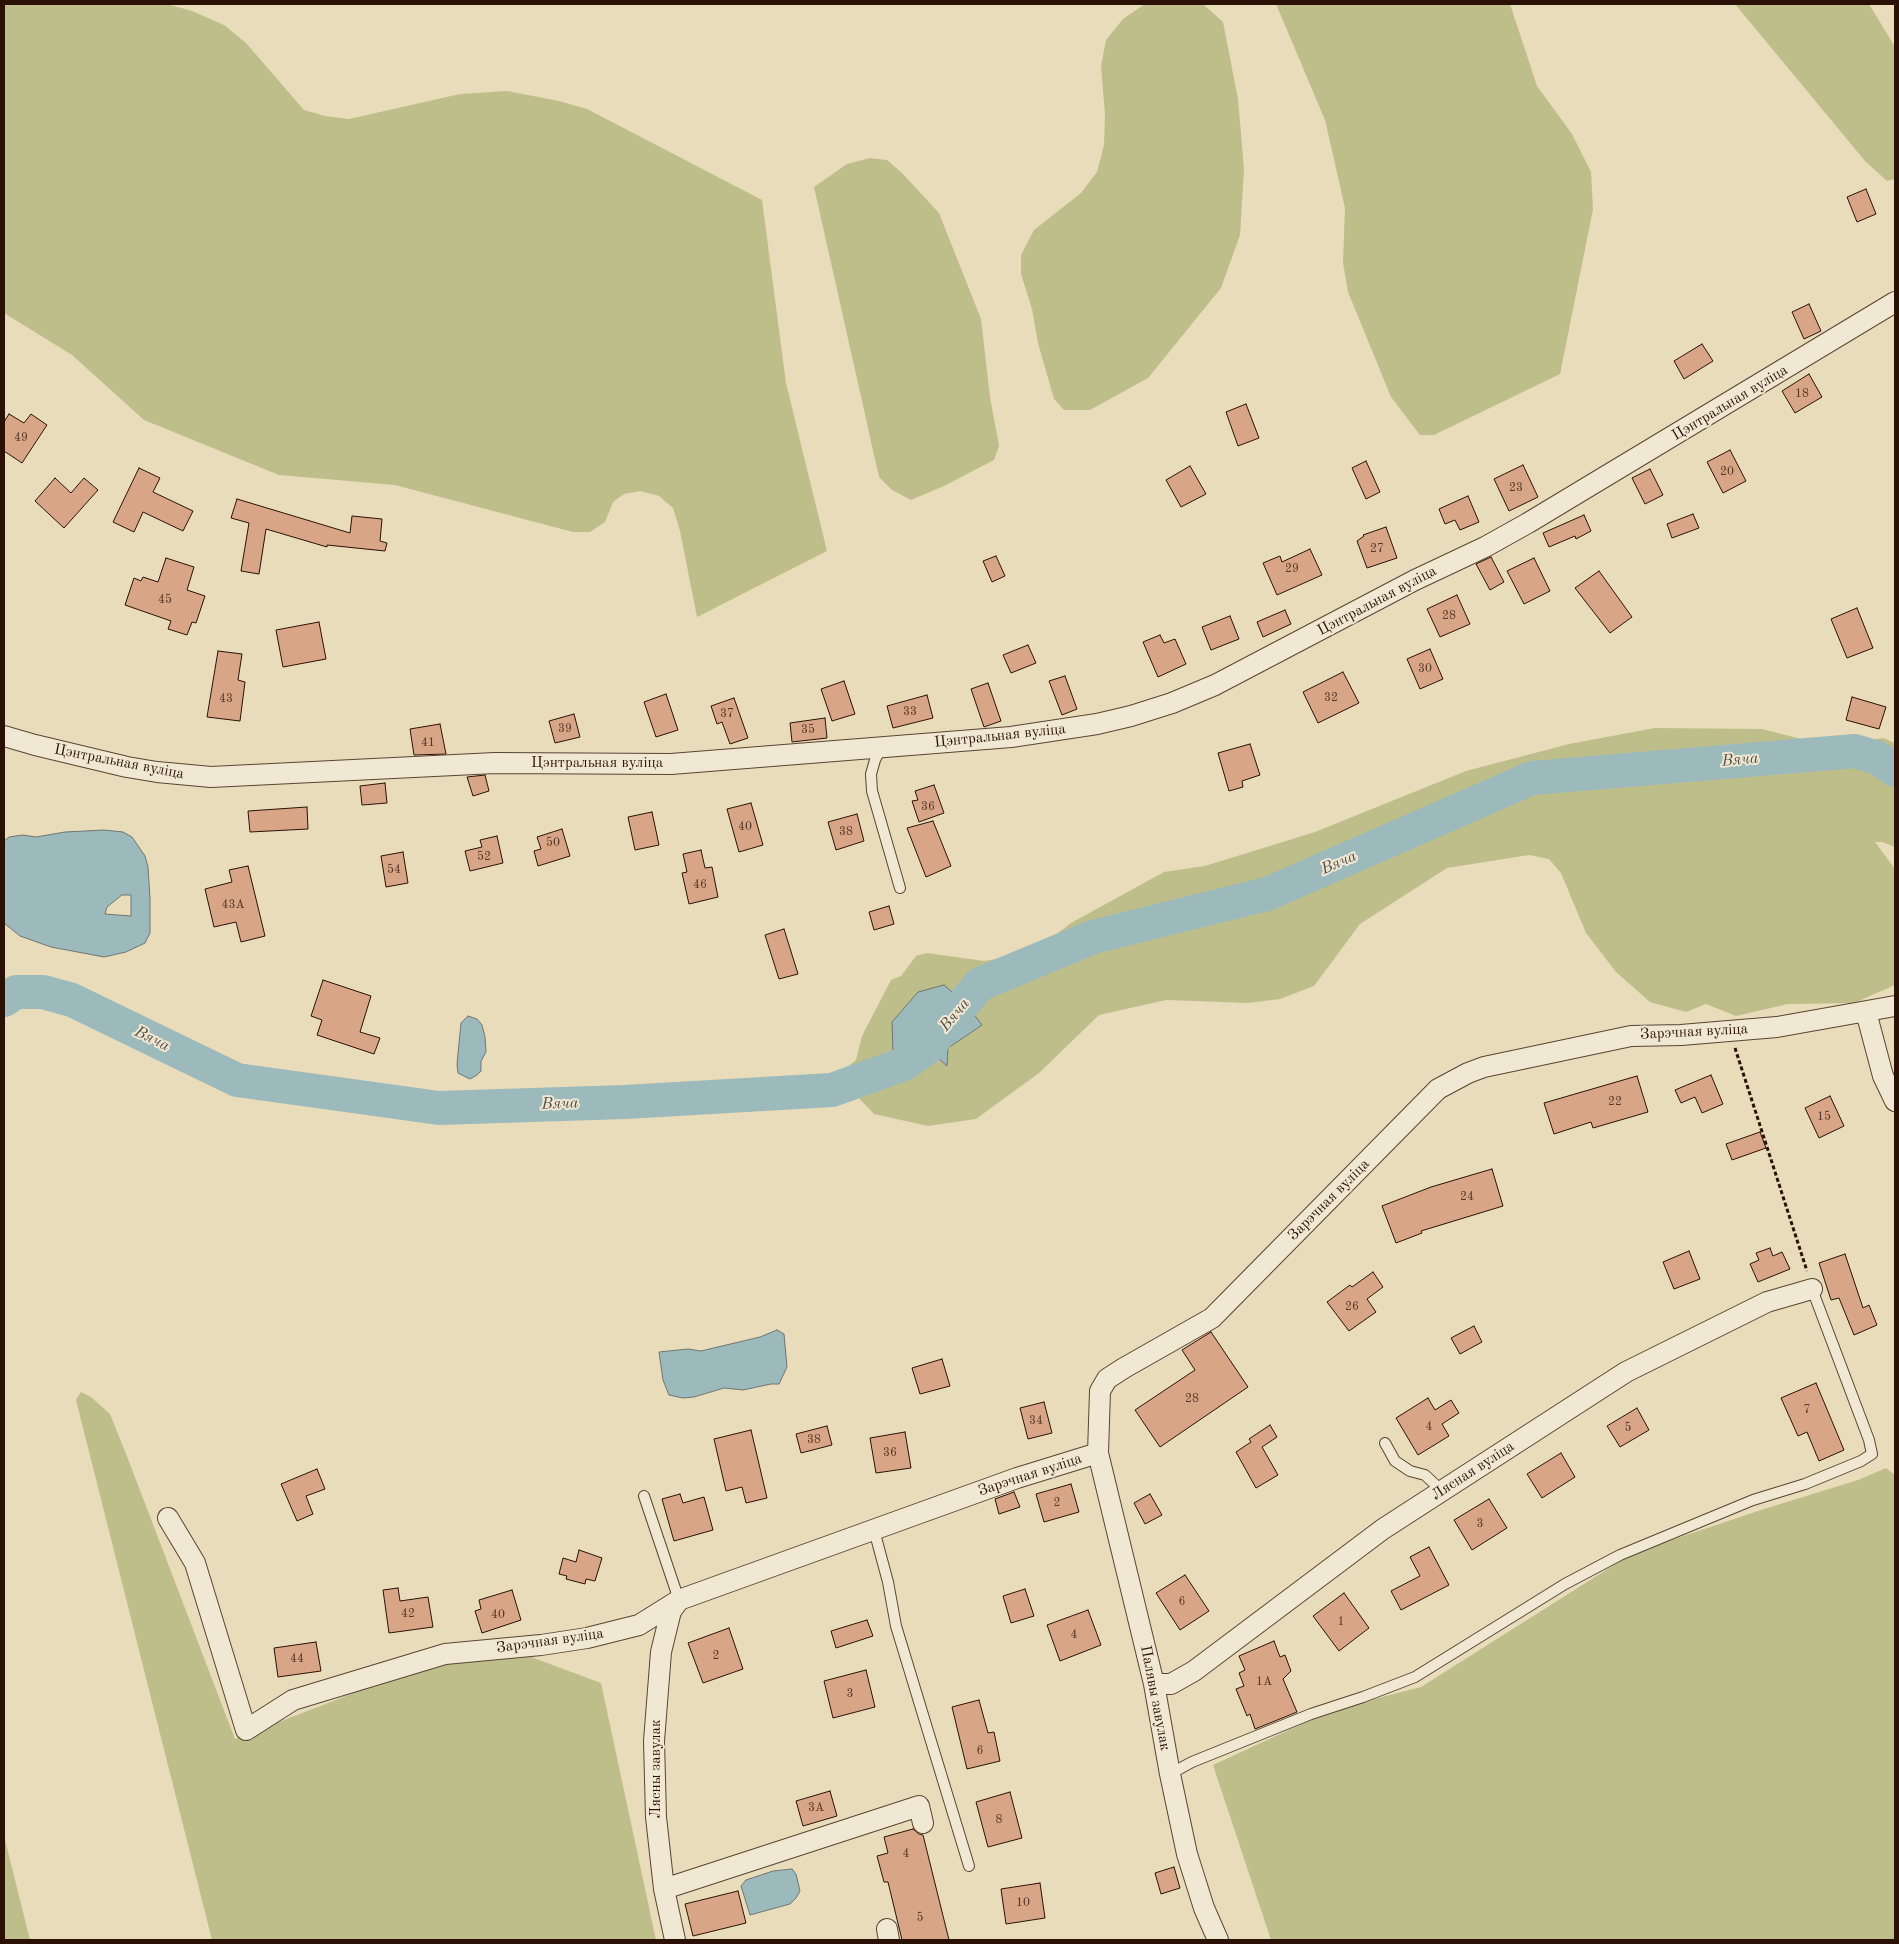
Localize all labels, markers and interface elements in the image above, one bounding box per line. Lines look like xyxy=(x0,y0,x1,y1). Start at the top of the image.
street label: Цэнтральная вуліца xyxy=(1669,361,1791,445)
house number: 18 xyxy=(1795,387,1809,401)
house number: 49 xyxy=(14,431,28,445)
house number: 20 xyxy=(1720,465,1734,479)
house number: 23 xyxy=(1509,481,1523,495)
house number: 27 xyxy=(1370,542,1384,556)
house number: 29 xyxy=(1285,562,1299,576)
street label: Цэнтральная вуліца xyxy=(1314,562,1440,640)
house number: 45 xyxy=(158,593,172,607)
house number: 28 xyxy=(1442,609,1456,623)
house number: 30 xyxy=(1418,662,1432,676)
house number: 32 xyxy=(1324,691,1338,705)
house number: 43 xyxy=(219,692,233,706)
house number: 33 xyxy=(903,705,917,719)
house number: 37 xyxy=(720,707,734,721)
street label: Цэнтральная вуліца xyxy=(933,720,1067,752)
house number: 39 xyxy=(558,722,572,736)
house number: 35 xyxy=(801,723,815,737)
house number: 41 xyxy=(421,736,435,750)
street label: Цэнтральная вуліца xyxy=(52,741,186,783)
water label: Вяча xyxy=(1721,749,1759,771)
street label: Цэнтральная вуліца xyxy=(531,754,663,772)
house number: 36 xyxy=(921,800,935,814)
house number: 40 xyxy=(738,820,752,834)
house number: 38 xyxy=(839,825,853,839)
house number: 50 xyxy=(546,836,560,850)
water label: Вяча xyxy=(1318,847,1360,879)
house number: 52 xyxy=(477,850,491,864)
house number: 54 xyxy=(387,863,401,877)
house number: 46 xyxy=(693,878,707,892)
house number: 43А xyxy=(221,898,245,912)
water label: Вяча xyxy=(936,995,974,1035)
street label: Зарэчная вуліца xyxy=(1640,1020,1748,1044)
water label: Вяча xyxy=(131,1022,173,1056)
water label: Вяча xyxy=(541,1094,579,1114)
house number: 22 xyxy=(1608,1095,1622,1109)
house number: 15 xyxy=(1817,1110,1831,1124)
street label: Зарэчная вуліца xyxy=(1284,1155,1374,1245)
house number: 24 xyxy=(1460,1190,1474,1204)
house number: 26 xyxy=(1345,1300,1359,1314)
house number: 28 xyxy=(1185,1392,1199,1406)
house number: 7 xyxy=(1804,1403,1810,1417)
house number: 34 xyxy=(1029,1414,1043,1428)
house number: 4 xyxy=(1426,1420,1432,1434)
house number: 5 xyxy=(1625,1421,1631,1435)
house number: 38 xyxy=(807,1433,821,1447)
street label: Лясная вуліца xyxy=(1428,1438,1518,1504)
house number: 36 xyxy=(883,1446,897,1460)
street label: Зарэчная вуліца xyxy=(976,1450,1084,1500)
house number: 2 xyxy=(1054,1496,1060,1510)
house number: 3 xyxy=(1477,1517,1483,1531)
house number: 6 xyxy=(1179,1595,1185,1609)
house number: 42 xyxy=(401,1607,415,1621)
house number: 40 xyxy=(491,1608,505,1622)
house number: 1 xyxy=(1338,1615,1344,1629)
street label: Зарэчная вуліца xyxy=(495,1625,605,1657)
house number: 4 xyxy=(1071,1628,1077,1642)
street label: Палявы завулак xyxy=(1136,1644,1174,1752)
house number: 2 xyxy=(713,1649,719,1663)
house number: 44 xyxy=(290,1652,304,1666)
house number: 1А xyxy=(1256,1675,1272,1689)
house number: 3 xyxy=(847,1687,853,1701)
street label: Лясны завулак xyxy=(647,1719,665,1819)
house number: 6 xyxy=(977,1744,983,1758)
house number: 3А xyxy=(808,1801,824,1815)
house number: 8 xyxy=(996,1813,1002,1827)
house number: 4 xyxy=(903,1847,909,1861)
house number: 10 xyxy=(1016,1896,1030,1910)
house number: 5 xyxy=(917,1911,923,1925)

